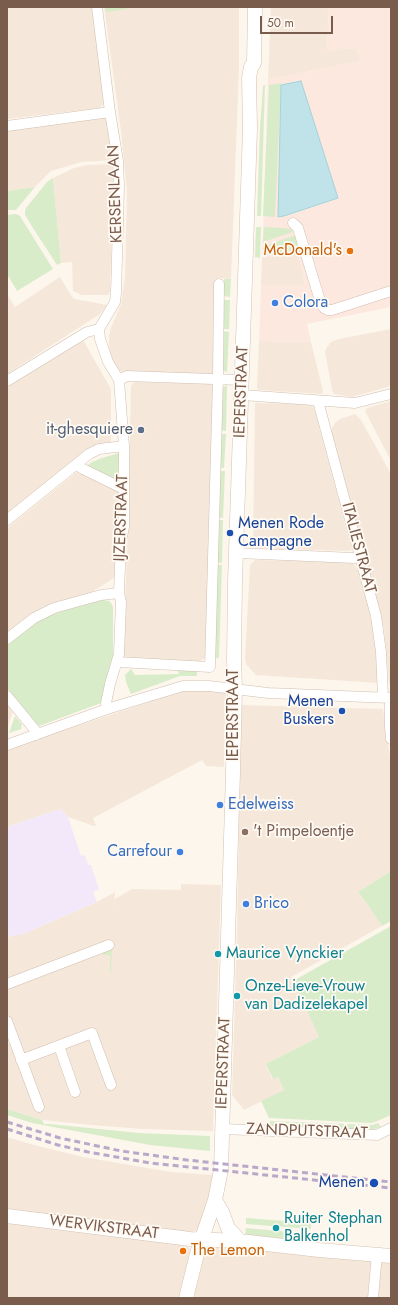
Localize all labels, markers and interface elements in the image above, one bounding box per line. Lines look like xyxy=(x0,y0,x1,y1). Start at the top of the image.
scale bar xyxy=(262,8,335,34)
text: 50 m xyxy=(267,14,294,32)
street label: KERSENLAAN xyxy=(105,144,127,244)
place label: McDonald's xyxy=(263,241,342,261)
marker: McDonald's xyxy=(345,246,355,256)
place label: Colora xyxy=(283,293,328,313)
marker: Colora xyxy=(270,298,280,308)
street label: IEPERSTRAAT xyxy=(231,346,253,438)
place label: it-ghesquiere xyxy=(46,420,133,440)
marker: it-ghesquiere xyxy=(136,425,146,435)
street label: IJZERSTRAAT xyxy=(111,474,133,562)
street label: ITALIESTRAAT xyxy=(337,500,379,596)
place label: Menen Rode Campagne xyxy=(238,514,324,552)
marker: Menen Rode Campagne xyxy=(225,528,235,538)
street label: IEPERSTRAAT xyxy=(224,669,244,761)
place label: Menen Buskers xyxy=(283,692,334,730)
marker: Menen Buskers xyxy=(337,706,347,716)
place label: Edelweiss xyxy=(228,795,294,815)
marker: Edelweiss xyxy=(215,800,225,810)
place label: 't Pimpeloentje xyxy=(253,822,354,842)
marker: 't Pimpeloentje xyxy=(240,827,250,837)
place label: Carrefour xyxy=(107,842,172,862)
marker: Carrefour xyxy=(175,847,185,857)
place label: Brico xyxy=(254,894,289,914)
marker: Brico xyxy=(241,899,251,909)
place label: Maurice Vynckier xyxy=(226,944,344,964)
marker: Maurice Vynckier xyxy=(213,949,223,959)
place label: Onze-Lieve-Vrouw van Dadizelekapel xyxy=(245,977,368,1015)
marker: Onze-Lieve-Vrouw van Dadizelekapel xyxy=(232,991,242,1001)
street label: IEPERSTRAAT xyxy=(213,1017,235,1109)
street label: ZANDPUTSTRAAT xyxy=(246,1120,368,1144)
place label: Menen xyxy=(319,1173,365,1193)
marker: Menen xyxy=(368,1177,380,1189)
place label: Ruiter Stephan Balkenhol xyxy=(284,1209,382,1247)
street label: WERVIKSTRAAT xyxy=(48,1212,160,1244)
marker: Ruiter Stephan Balkenhol xyxy=(271,1223,281,1233)
place label: The Lemon xyxy=(191,1241,265,1261)
marker: The Lemon xyxy=(178,1246,188,1256)

